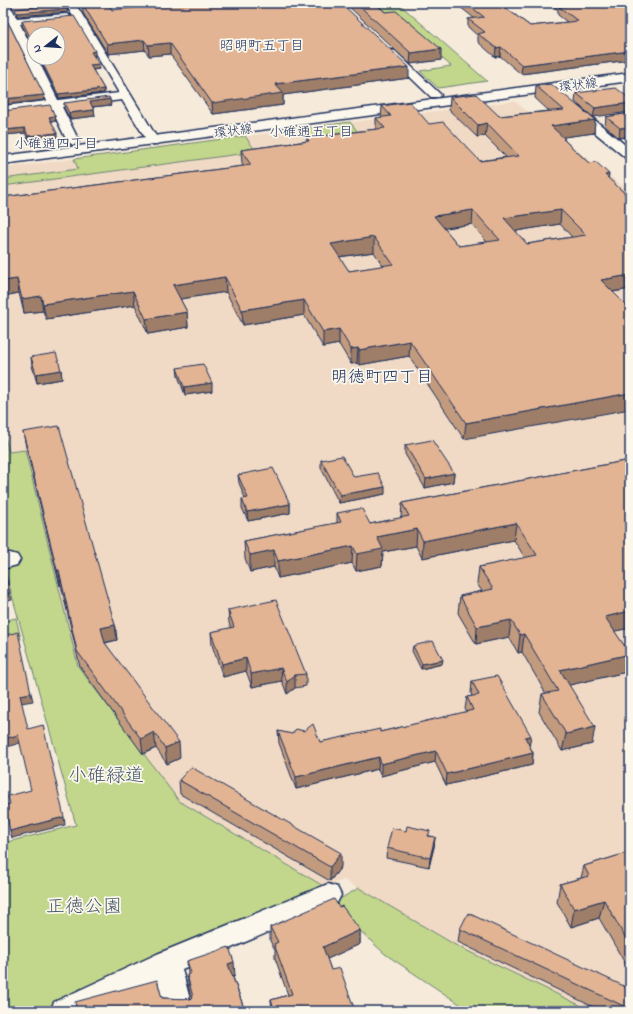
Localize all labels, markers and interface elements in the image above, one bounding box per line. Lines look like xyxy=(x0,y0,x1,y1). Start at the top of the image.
north arrow xyxy=(26,26,66,66)
district label: 昭明町五丁目 xyxy=(220,36,304,57)
text: N xyxy=(29,43,46,55)
street label: 環状線 xyxy=(558,73,600,98)
street label: 環状線 xyxy=(213,119,255,144)
district label: 小碓通五丁目 xyxy=(269,122,353,143)
district label: 小碓通四丁目 xyxy=(14,134,98,155)
district label: 明徳町四丁目 xyxy=(331,365,433,390)
park label: 小碓緑道 xyxy=(68,763,144,790)
park label: 正徳公園 xyxy=(46,894,122,921)

